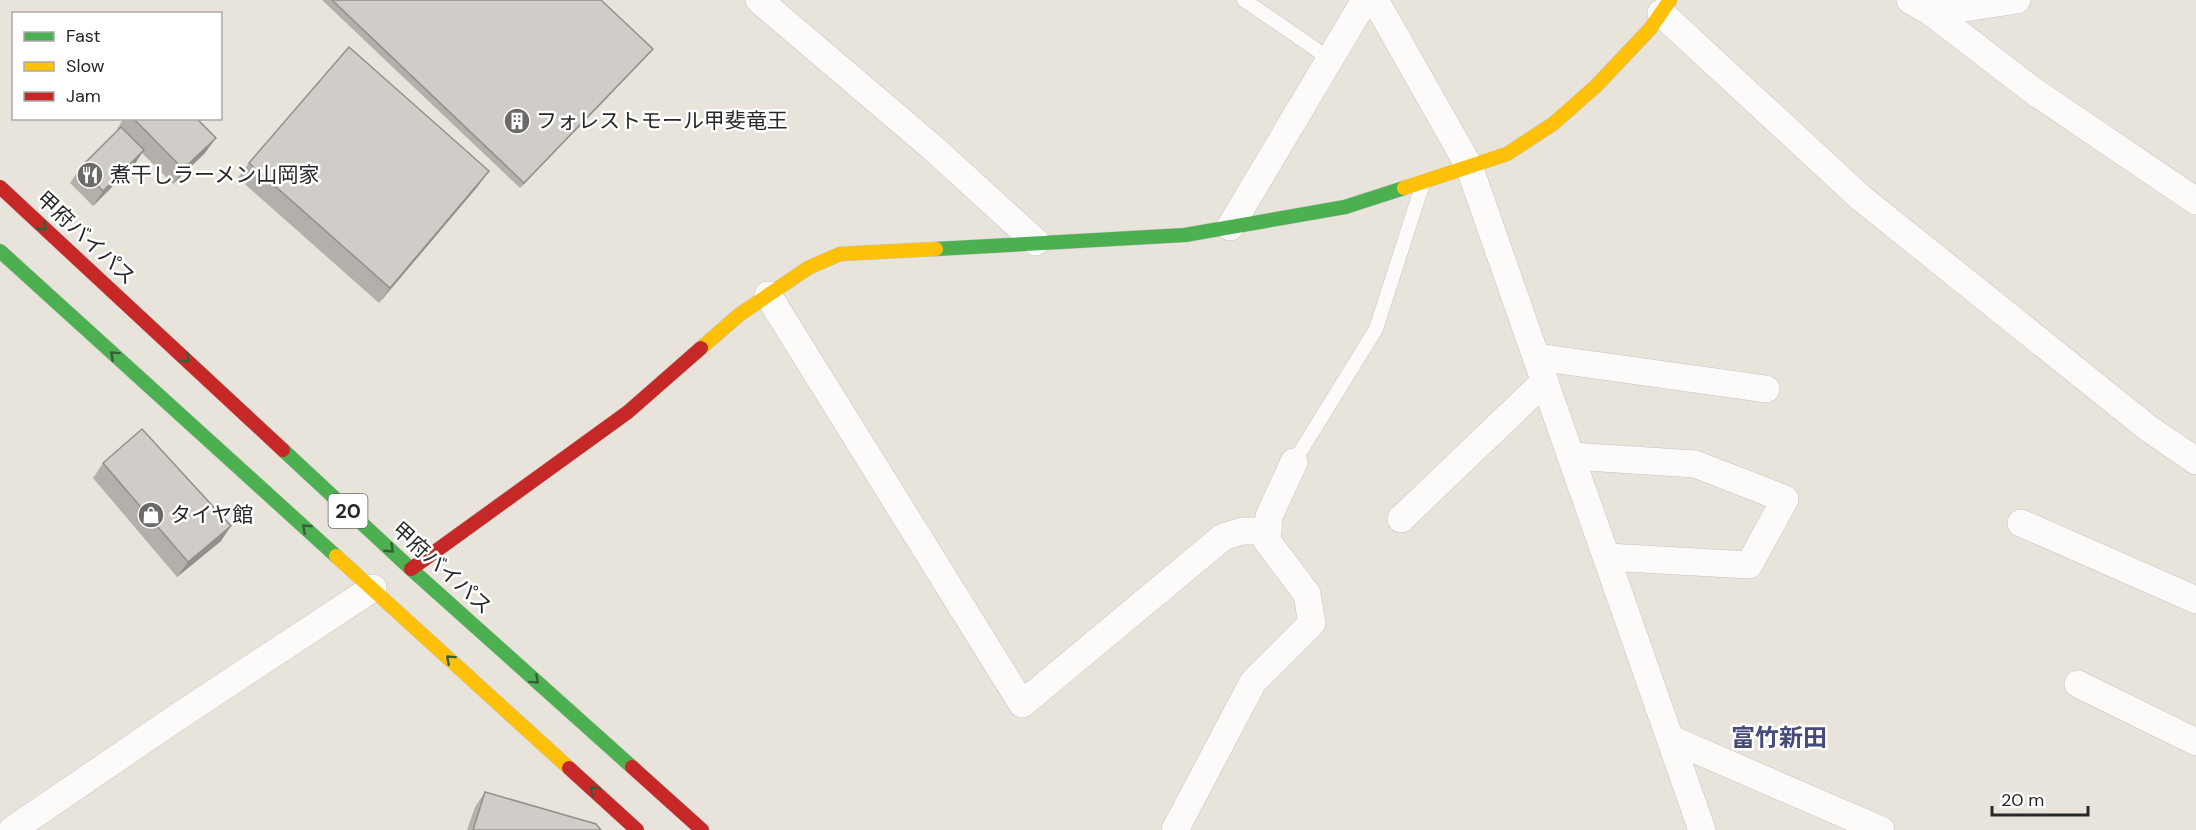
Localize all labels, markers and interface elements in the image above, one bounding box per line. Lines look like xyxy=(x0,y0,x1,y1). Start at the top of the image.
legend xyxy=(12,12,222,120)
text: Fast xyxy=(66,24,101,48)
text: Slow xyxy=(66,54,105,78)
text: Jam xyxy=(66,84,101,108)
building icon: フォレストモール甲斐竜王 xyxy=(502,106,532,136)
place label: フォレストモール甲斐竜王 xyxy=(536,107,788,135)
restaurant icon: 煮干しラーメン山岡家 xyxy=(75,160,105,190)
place label: 煮干しラーメン山岡家 xyxy=(110,161,319,189)
street label: 甲府バイパス xyxy=(31,185,141,291)
one-way arrow xyxy=(36,219,47,230)
one-way arrow xyxy=(110,351,121,362)
one-way arrow xyxy=(178,352,189,363)
road number: 20 xyxy=(328,494,368,528)
shop icon: タイヤ館 xyxy=(136,500,166,530)
place label: タイヤ館 xyxy=(170,501,253,529)
street label: 甲府バイパス xyxy=(386,516,498,620)
one-way arrow xyxy=(302,524,312,535)
one-way arrow xyxy=(383,542,394,553)
one-way arrow xyxy=(446,655,457,666)
one-way arrow xyxy=(528,673,538,684)
district label: 富竹新田 xyxy=(1731,722,1827,753)
scale bar xyxy=(1992,779,2088,817)
one-way arrow xyxy=(590,787,601,798)
text: 20 m xyxy=(2001,788,2044,812)

